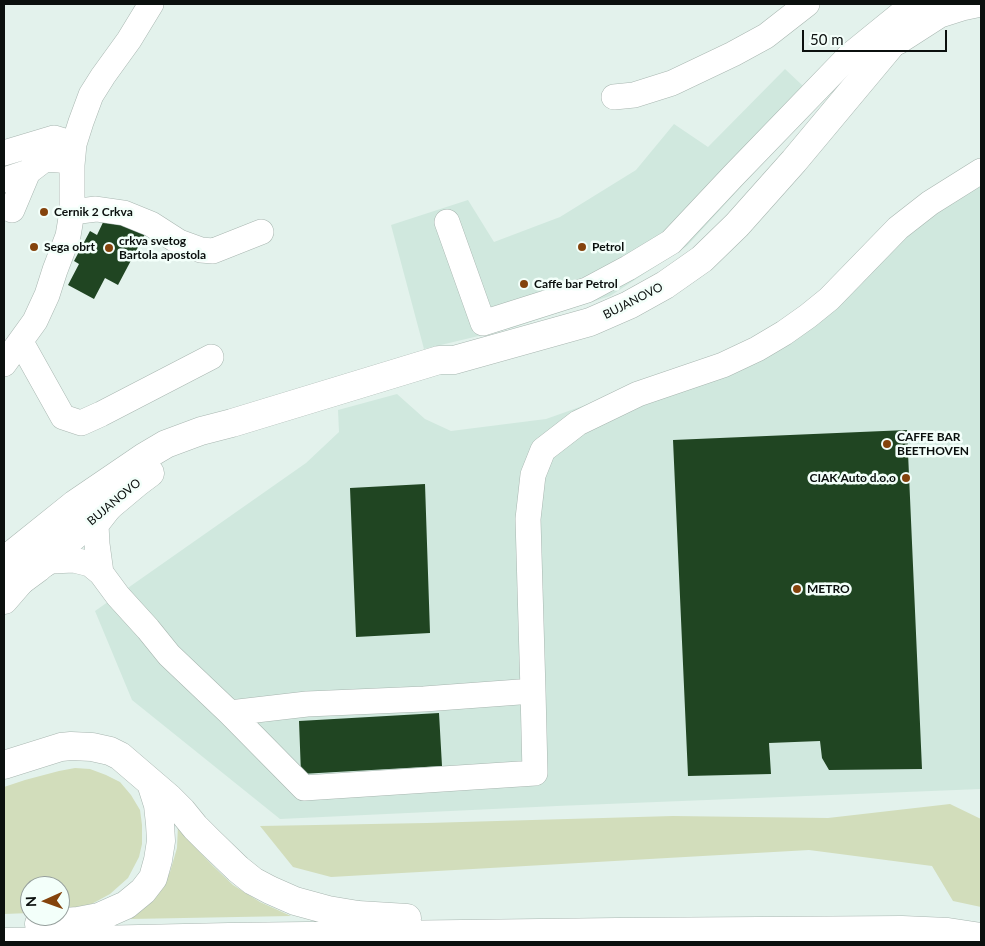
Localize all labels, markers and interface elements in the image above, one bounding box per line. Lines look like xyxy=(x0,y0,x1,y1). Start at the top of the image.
scale bar xyxy=(805,20,950,52)
text: 50 m xyxy=(810,30,844,48)
place label: Cernik 2 Crkva xyxy=(54,205,133,219)
marker: Cernik 2 Crkva xyxy=(38,206,50,218)
place label: crkva svetog Bartola apostola xyxy=(119,234,206,262)
place label: Sega obrt xyxy=(44,240,95,254)
place label: Petrol xyxy=(592,240,624,254)
marker: Sega obrt xyxy=(28,241,40,253)
marker: Petrol xyxy=(576,241,588,253)
marker: crkva svetog Bartola apostola xyxy=(103,242,115,254)
place label: Caffe bar Petrol xyxy=(534,277,618,291)
marker: Caffe bar Petrol xyxy=(518,278,530,290)
street label: BUJANOVO xyxy=(601,280,665,322)
place label: CAFFE BAR BEETHOVEN xyxy=(897,430,969,458)
marker: CAFFE BAR BEETHOVEN xyxy=(881,438,893,450)
place label: CIAK Auto d.o.o xyxy=(810,471,896,485)
marker: CIAK Auto d.o.o xyxy=(900,472,912,484)
street label: BUJANOVO xyxy=(84,475,144,529)
place label: METRO xyxy=(807,582,850,596)
marker: METRO xyxy=(791,583,803,595)
north arrow xyxy=(20,876,70,926)
text: N xyxy=(22,896,39,907)

